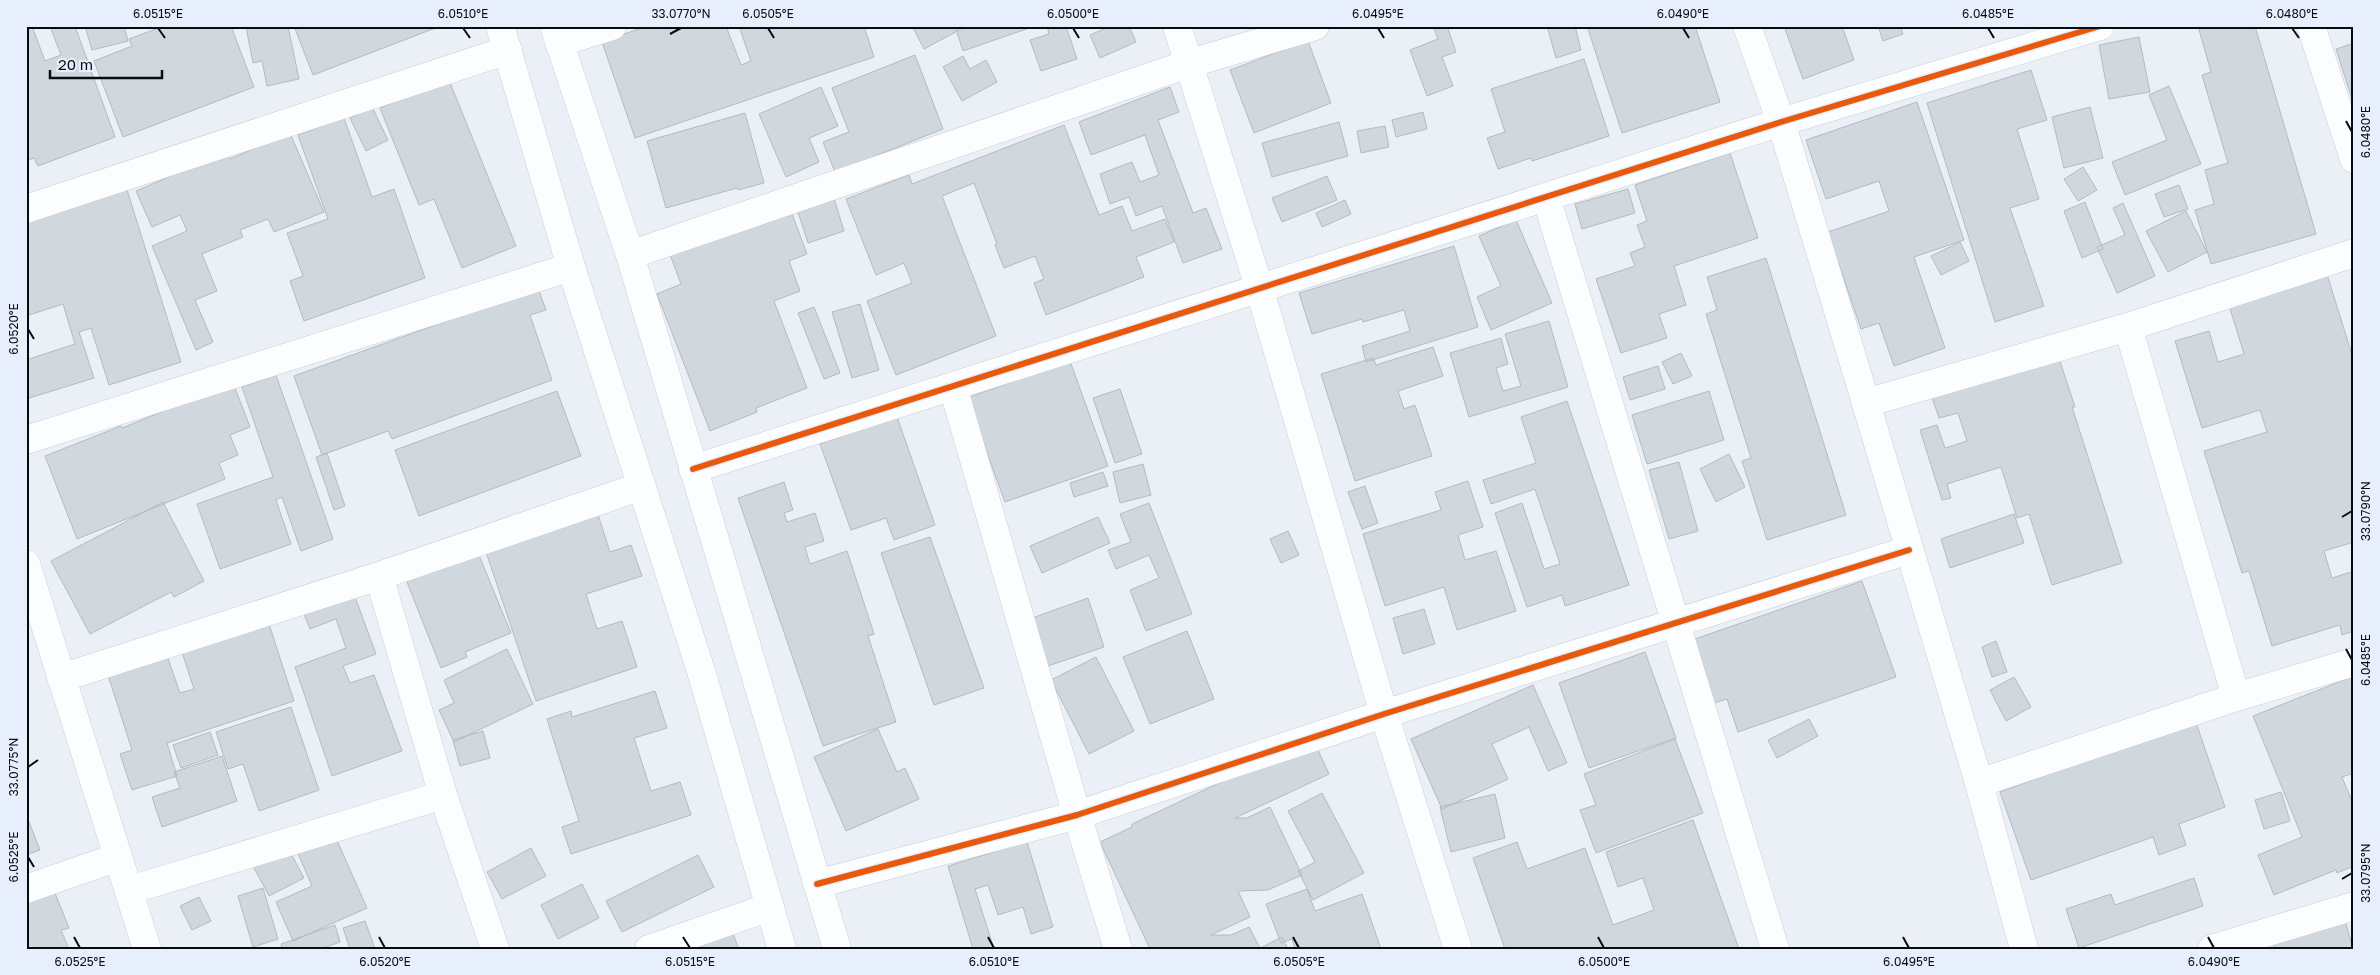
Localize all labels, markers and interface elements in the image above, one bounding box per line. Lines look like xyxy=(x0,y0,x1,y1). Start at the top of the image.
text: 6.0515°E xyxy=(133,6,183,21)
text: 6.0510°E xyxy=(438,6,488,21)
text: 33.0770°N xyxy=(651,6,711,21)
text: 6.0505°E xyxy=(742,6,794,21)
text: 6.0500°E xyxy=(1047,6,1099,21)
text: 6.0495°E xyxy=(1352,6,1404,21)
text: 6.0490°E xyxy=(1657,6,1709,21)
text: 6.0485°E xyxy=(1962,6,2014,21)
text: 6.0480°E xyxy=(2266,6,2318,21)
scale bar xyxy=(50,48,162,80)
text: 20 m xyxy=(58,55,93,73)
text: 6.0480°E xyxy=(2358,106,2373,158)
text: 6.0520°E xyxy=(6,303,21,355)
text: 33.0790°N xyxy=(2358,481,2373,541)
text: 6.0485°E xyxy=(2358,634,2373,686)
text: 33.0775°N xyxy=(6,738,21,796)
text: 6.0525°E xyxy=(6,831,21,883)
text: 33.0795°N xyxy=(2358,843,2373,903)
text: 6.0525°E xyxy=(54,954,106,969)
text: 6.0520°E xyxy=(359,954,411,969)
text: 6.0515°E xyxy=(665,954,715,969)
text: 6.0510°E xyxy=(969,954,1019,969)
text: 6.0505°E xyxy=(1273,954,1325,969)
text: 6.0500°E xyxy=(1578,954,1630,969)
text: 6.0495°E xyxy=(1883,954,1935,969)
text: 6.0490°E xyxy=(2188,954,2240,969)

